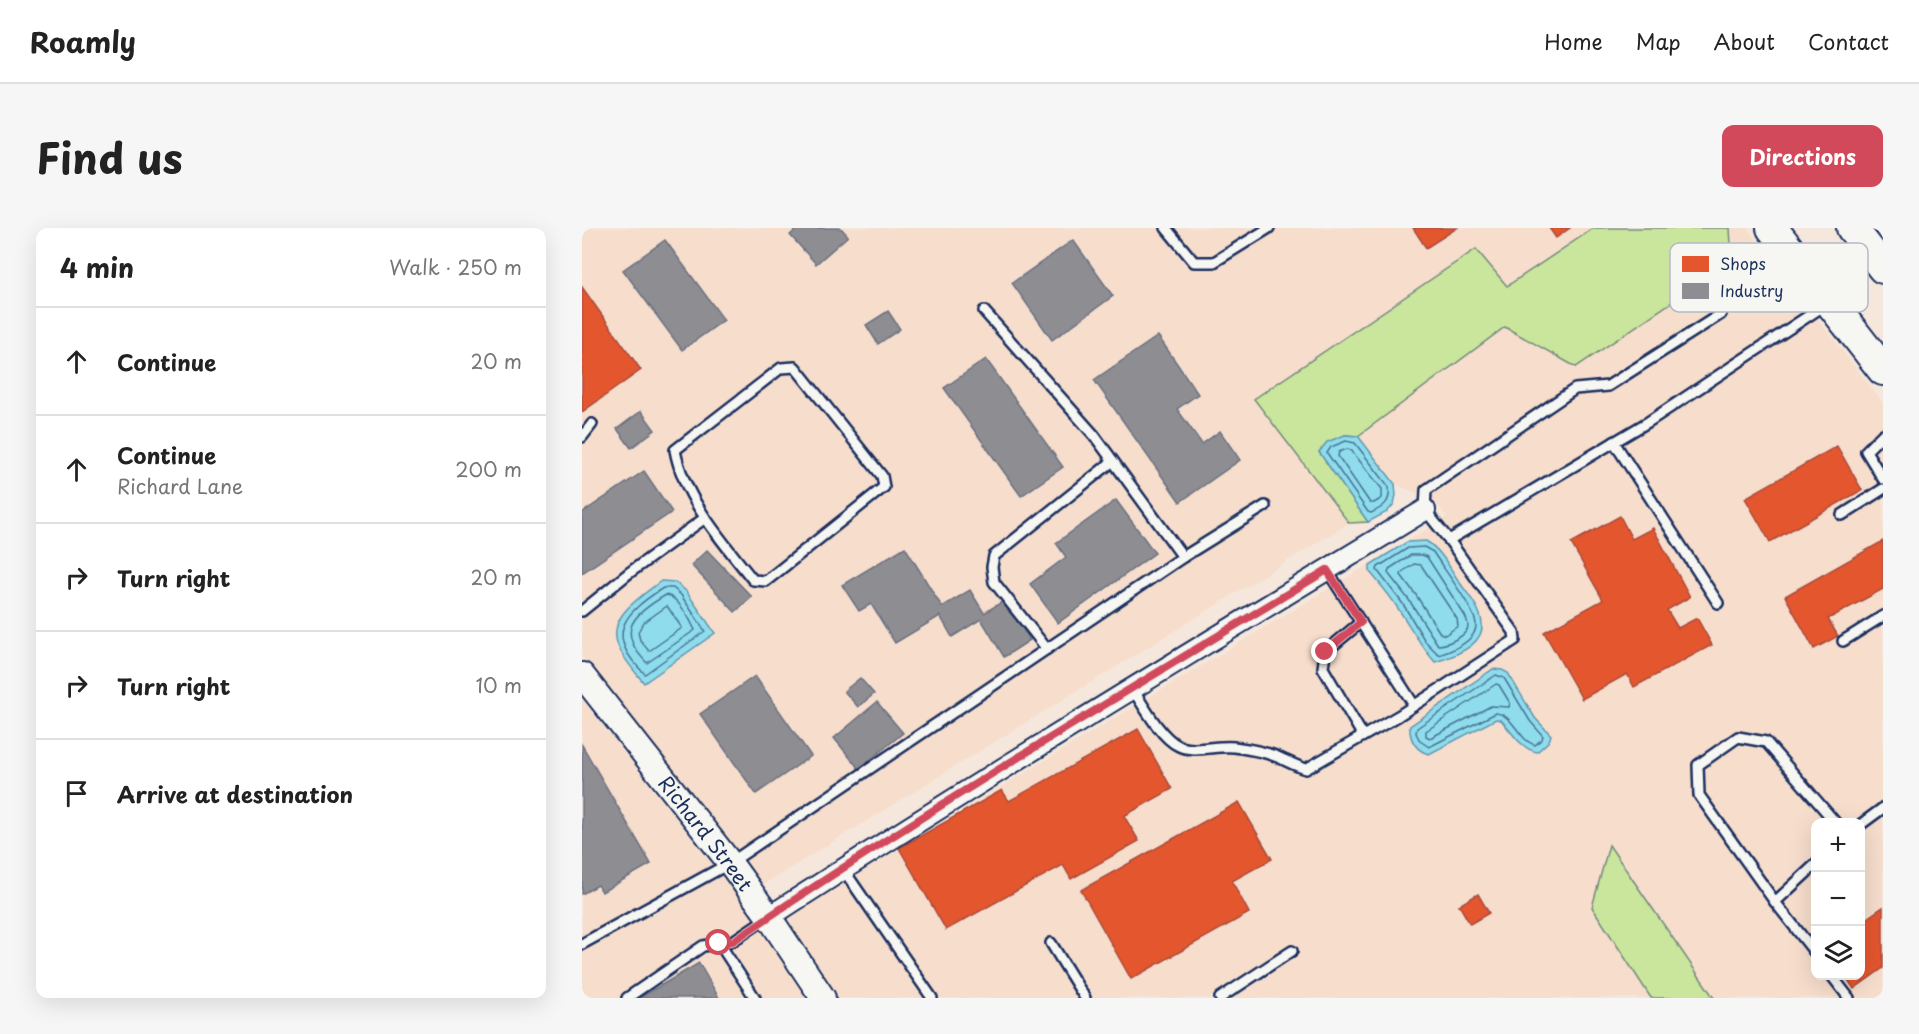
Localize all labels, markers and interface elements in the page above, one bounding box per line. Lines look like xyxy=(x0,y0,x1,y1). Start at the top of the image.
text: Roamly xyxy=(30,20,136,63)
text: Home xyxy=(1544,25,1603,57)
text: Map xyxy=(1636,25,1681,57)
text: About xyxy=(1714,25,1775,57)
text: Contact xyxy=(1808,25,1889,57)
text: Find us xyxy=(36,125,183,188)
button: Directions xyxy=(1722,125,1883,187)
legend xyxy=(1670,243,1868,312)
text: 4 min xyxy=(60,248,134,287)
text: Shops xyxy=(1720,251,1766,275)
text: Walk · 250 m xyxy=(389,252,522,282)
text: Industry xyxy=(1720,278,1783,302)
icon: ahead xyxy=(60,345,93,378)
text: Continue xyxy=(117,345,216,378)
text: 20 m xyxy=(470,346,522,376)
text: Continue xyxy=(117,438,216,471)
icon: ahead xyxy=(60,453,93,486)
text: 200 m xyxy=(455,454,522,484)
text: Richard Lane xyxy=(117,471,243,501)
icon: right xyxy=(60,561,93,594)
text: Turn right xyxy=(117,561,230,594)
text: 20 m xyxy=(470,562,522,592)
route end xyxy=(1311,638,1337,664)
icon: right xyxy=(60,669,93,702)
text: Turn right xyxy=(117,669,230,702)
text: 10 m xyxy=(475,670,522,700)
street label: Richard Street xyxy=(652,769,760,897)
icon: arrive xyxy=(60,777,93,810)
text: Arrive at destination xyxy=(117,777,353,810)
map controls xyxy=(1811,818,1865,980)
button: + xyxy=(1811,818,1865,872)
button: − xyxy=(1811,872,1865,926)
button: layers xyxy=(1811,926,1865,980)
route start xyxy=(705,929,731,955)

